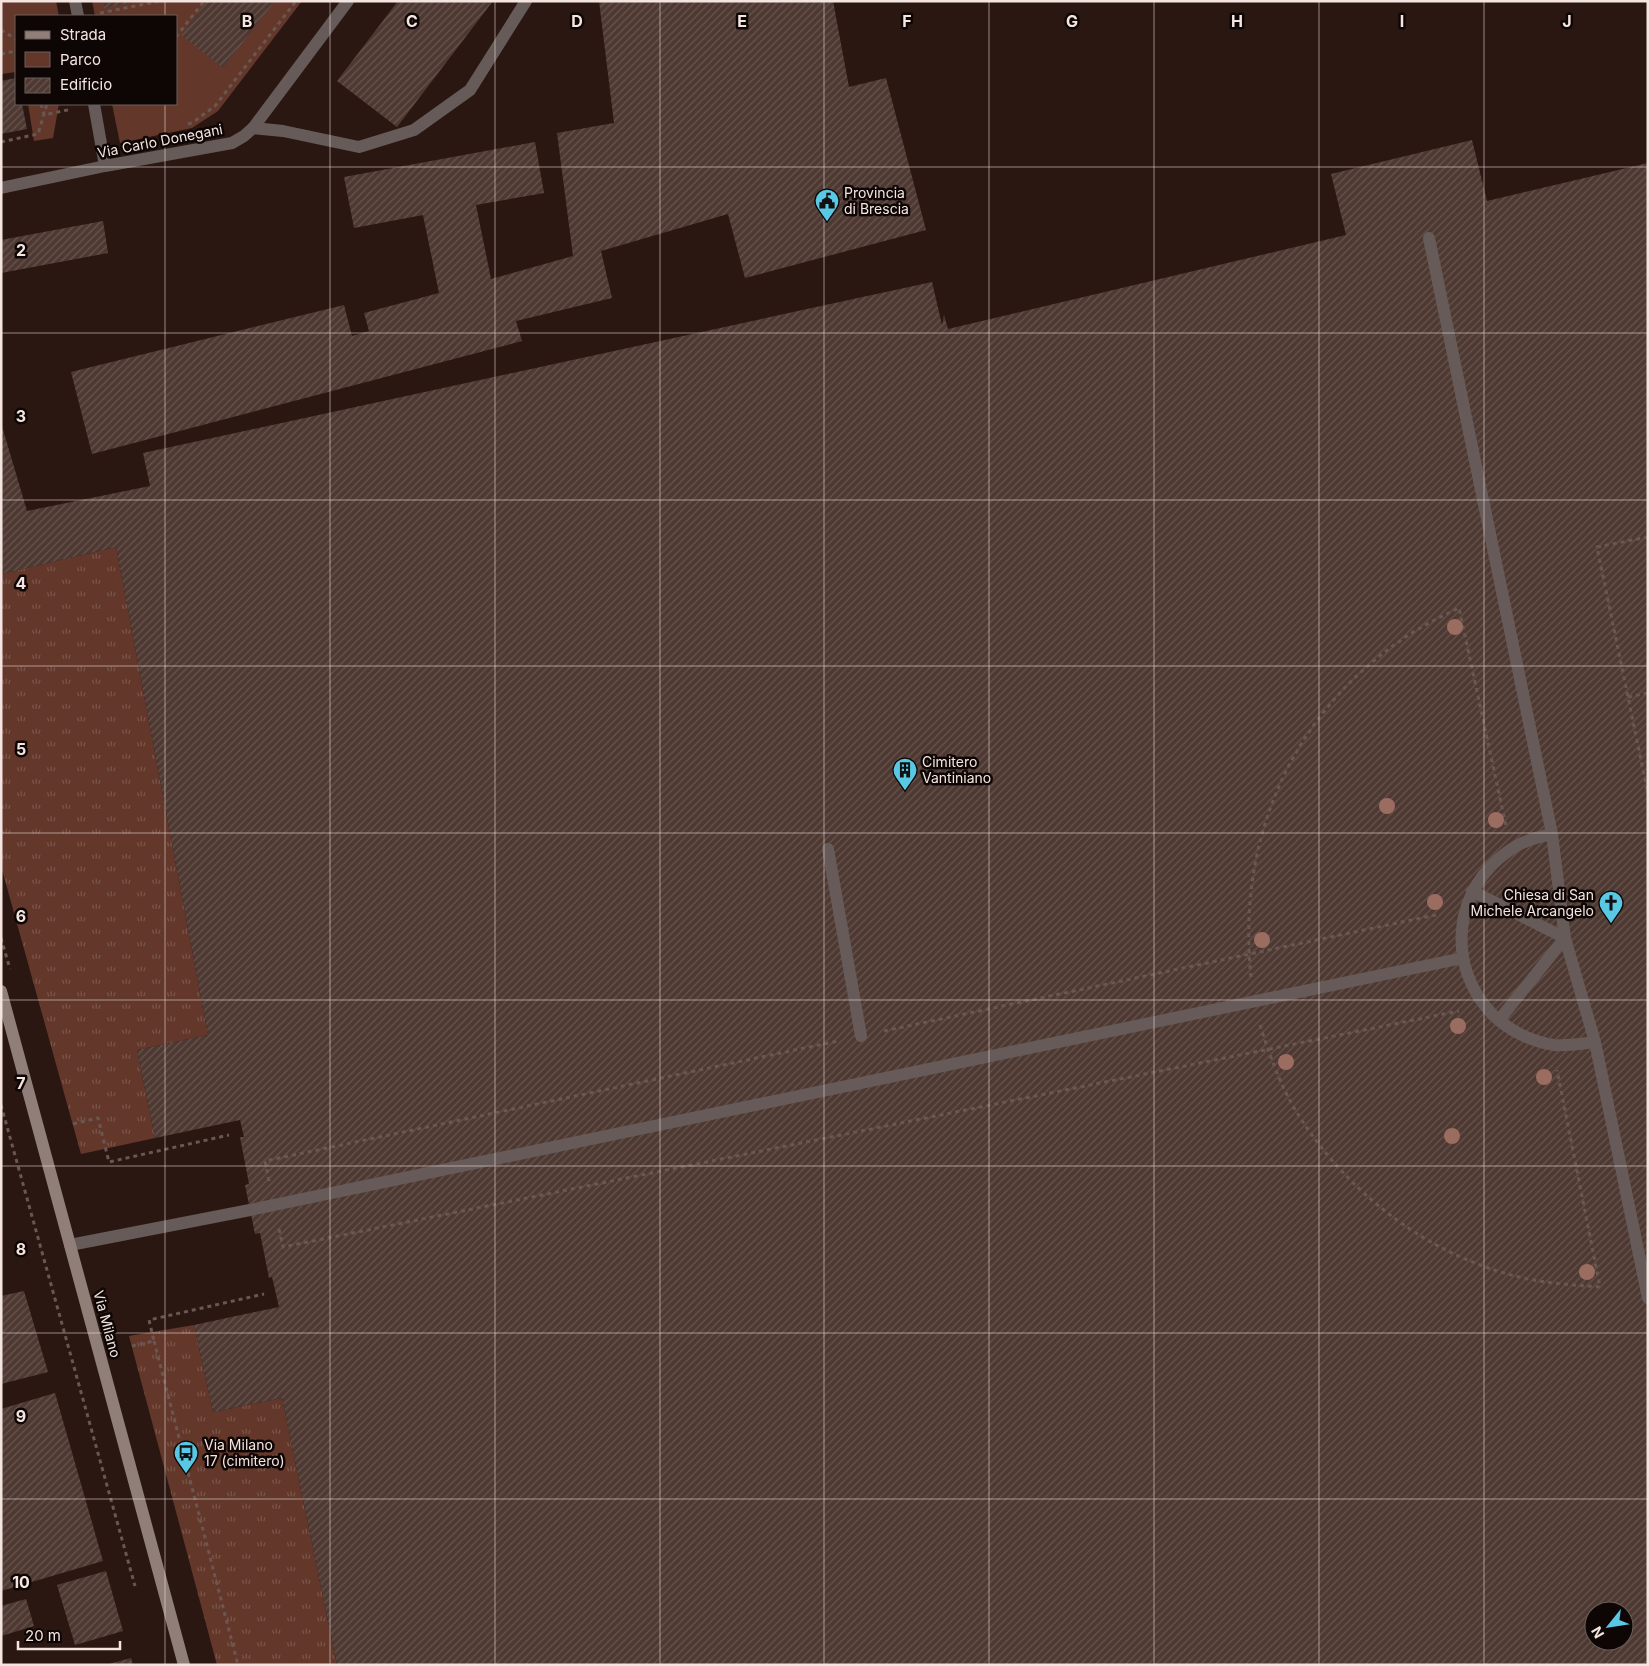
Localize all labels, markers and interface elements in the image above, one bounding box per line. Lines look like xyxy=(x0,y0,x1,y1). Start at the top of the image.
text: B xyxy=(242,11,252,31)
text: C xyxy=(406,11,418,31)
text: D xyxy=(571,11,583,31)
text: E xyxy=(737,11,747,31)
text: F xyxy=(902,11,912,31)
text: G xyxy=(1066,11,1078,31)
text: H xyxy=(1231,11,1243,31)
text: I xyxy=(1400,11,1404,31)
text: J xyxy=(1562,11,1572,31)
legend xyxy=(15,15,178,105)
text: Strada xyxy=(60,25,106,44)
text: Parco xyxy=(60,50,101,69)
text: Edificio xyxy=(60,75,112,94)
street label: Via Carlo Donegani xyxy=(96,120,224,161)
place label: Provincia di Brescia xyxy=(844,184,909,217)
public building icon: Provincia di Brescia xyxy=(814,188,840,222)
text: 2 xyxy=(16,240,26,260)
text: 3 xyxy=(16,406,26,426)
text: 4 xyxy=(16,573,27,593)
text: 5 xyxy=(16,739,26,759)
place label: Cimitero Vantiniano xyxy=(922,753,991,786)
building icon: Cimitero Vantiniano xyxy=(892,757,918,791)
place label: Chiesa di San Michele Arcangelo xyxy=(1471,886,1594,919)
church icon: Chiesa di San Michele Arcangelo xyxy=(1598,890,1624,924)
text: 6 xyxy=(16,906,26,926)
text: 7 xyxy=(16,1073,26,1093)
text: 8 xyxy=(16,1239,26,1259)
street label: Via Milano xyxy=(90,1288,125,1359)
text: 9 xyxy=(16,1406,26,1426)
place label: Via Milano 17 (cimitero) xyxy=(204,1436,285,1469)
bus stop icon: Via Milano 17 (cimitero) xyxy=(173,1440,199,1474)
text: 10 xyxy=(12,1572,30,1592)
north arrow xyxy=(1584,1601,1634,1651)
scale bar xyxy=(18,1618,120,1650)
text: N xyxy=(1587,1624,1607,1642)
text: 20 m xyxy=(25,1626,61,1645)

